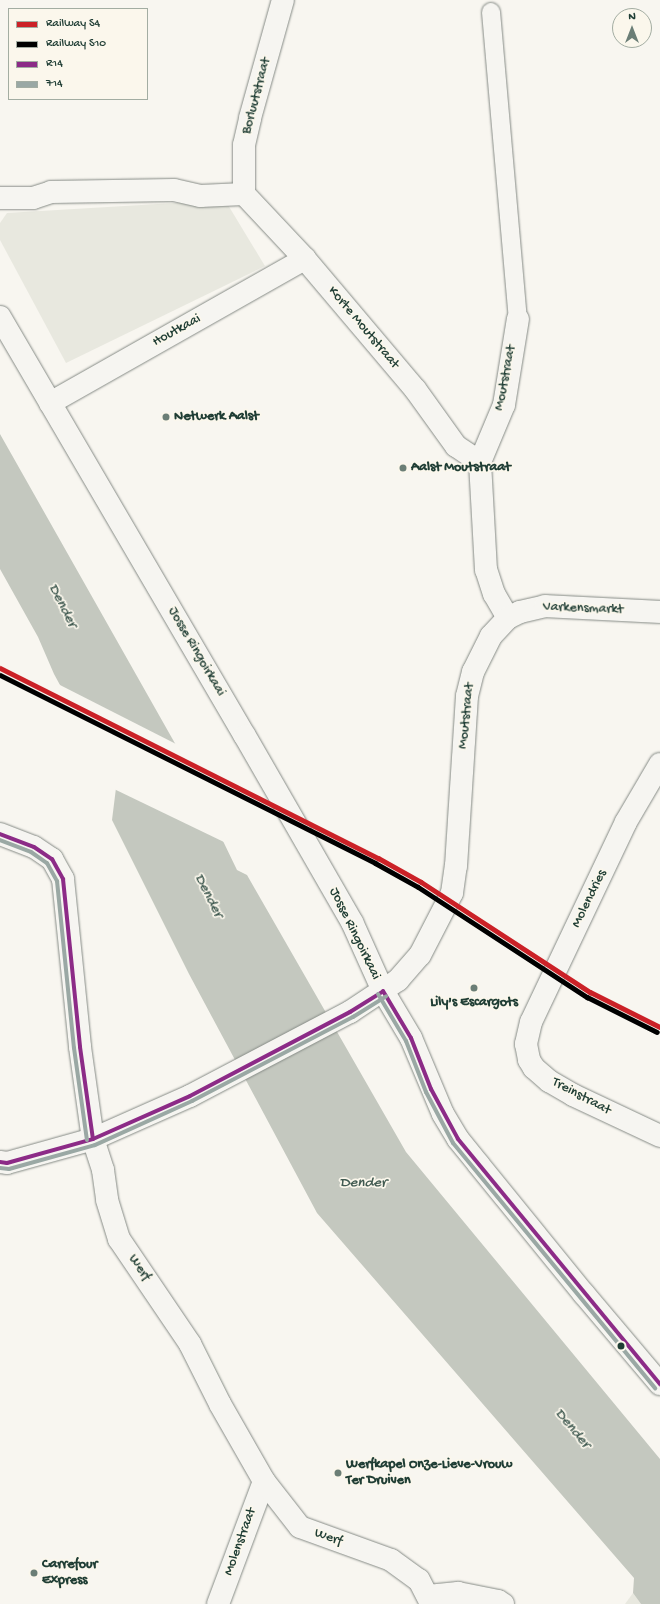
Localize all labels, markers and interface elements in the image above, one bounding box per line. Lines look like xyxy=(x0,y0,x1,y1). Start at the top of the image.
legend xyxy=(8,8,148,100)
north arrow xyxy=(612,8,652,48)
text: N xyxy=(628,11,636,23)
text: Railway S4 xyxy=(46,17,100,31)
text: Railway S10 xyxy=(46,37,106,51)
street label: Borluutstraat xyxy=(239,56,275,136)
text: R14 xyxy=(46,57,63,71)
text: 714 xyxy=(46,77,63,91)
street label: Korte Moutstraat xyxy=(324,283,402,373)
street label: Houtkaai xyxy=(150,311,204,351)
street label: Moutstraat xyxy=(491,344,521,412)
place label: Netwerk Aalst xyxy=(174,409,259,425)
marker: Netwerk Aalst xyxy=(161,412,171,422)
place label: Aalst Moutstraat xyxy=(411,460,511,476)
marker: Aalst Moutstraat xyxy=(398,463,408,473)
water label: Dender xyxy=(43,581,81,631)
street label: Varkensmarkt xyxy=(543,599,623,619)
street label: Josse Ringoirkaai xyxy=(164,604,228,700)
street label: Moutstraat xyxy=(455,682,479,750)
street label: Molendries xyxy=(569,867,611,931)
water label: Dender xyxy=(189,871,227,921)
street label: Josse Ringoirkaai xyxy=(324,885,384,983)
marker: Lily's Escargots xyxy=(469,983,479,993)
place label: Lily's Escargots xyxy=(430,995,518,1011)
street label: Treinstraat xyxy=(549,1074,613,1120)
water label: Dender xyxy=(340,1175,386,1193)
street label: Werf xyxy=(124,1252,154,1284)
unlabelled marker xyxy=(616,1341,626,1351)
water label: Dender xyxy=(550,1405,594,1453)
place label: Werfkapel Onze-Lieve-Vrouw Ter Druiven xyxy=(346,1457,512,1490)
marker: Werfkapel Onze-Lieve-Vrouw Ter Druiven xyxy=(333,1468,343,1478)
street label: Molenstraat xyxy=(221,1506,261,1578)
street label: Werf xyxy=(312,1525,344,1551)
place label: Carrefour Express xyxy=(42,1557,98,1590)
marker: Carrefour Express xyxy=(29,1568,39,1578)

